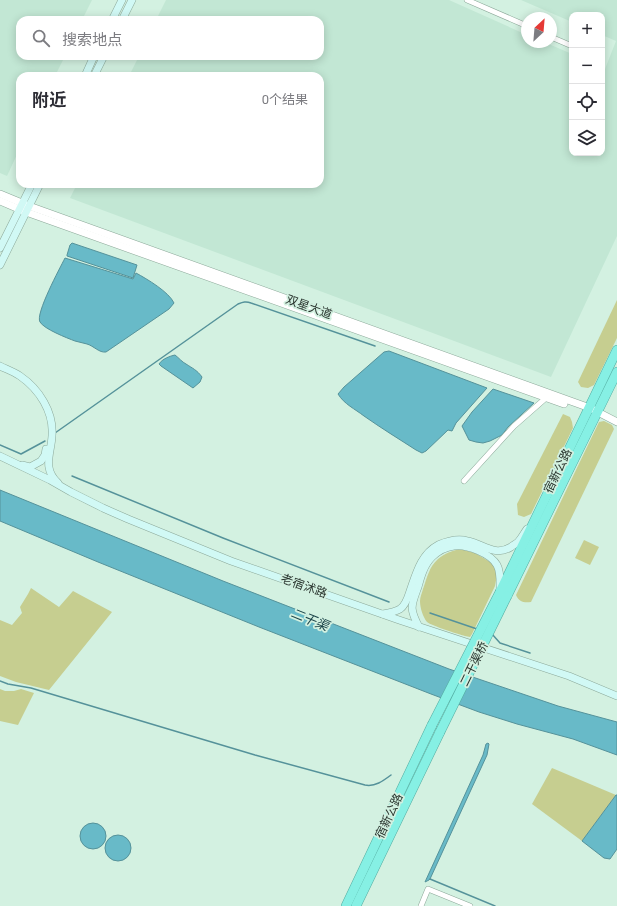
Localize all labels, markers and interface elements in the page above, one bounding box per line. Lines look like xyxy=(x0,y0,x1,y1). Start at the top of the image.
north arrow xyxy=(521,12,557,48)
map controls xyxy=(569,12,605,156)
button: + xyxy=(569,12,605,48)
search box xyxy=(16,16,324,60)
icon: search xyxy=(30,27,52,49)
text: 搜索地点 xyxy=(62,31,122,49)
button: − xyxy=(569,48,605,84)
button: locate xyxy=(569,84,605,120)
text: 附近 xyxy=(32,90,66,110)
text: 0个结果 xyxy=(262,92,308,107)
button: layers xyxy=(569,120,605,156)
street label: 双星大道 xyxy=(284,292,334,322)
street label: 宿新公路 xyxy=(541,446,575,496)
street label: 老宿沭路 xyxy=(279,571,329,601)
water label: 二干渠 xyxy=(289,605,333,634)
street label: 二干渠桥 xyxy=(457,639,491,689)
street label: 宿新公路 xyxy=(373,791,405,841)

